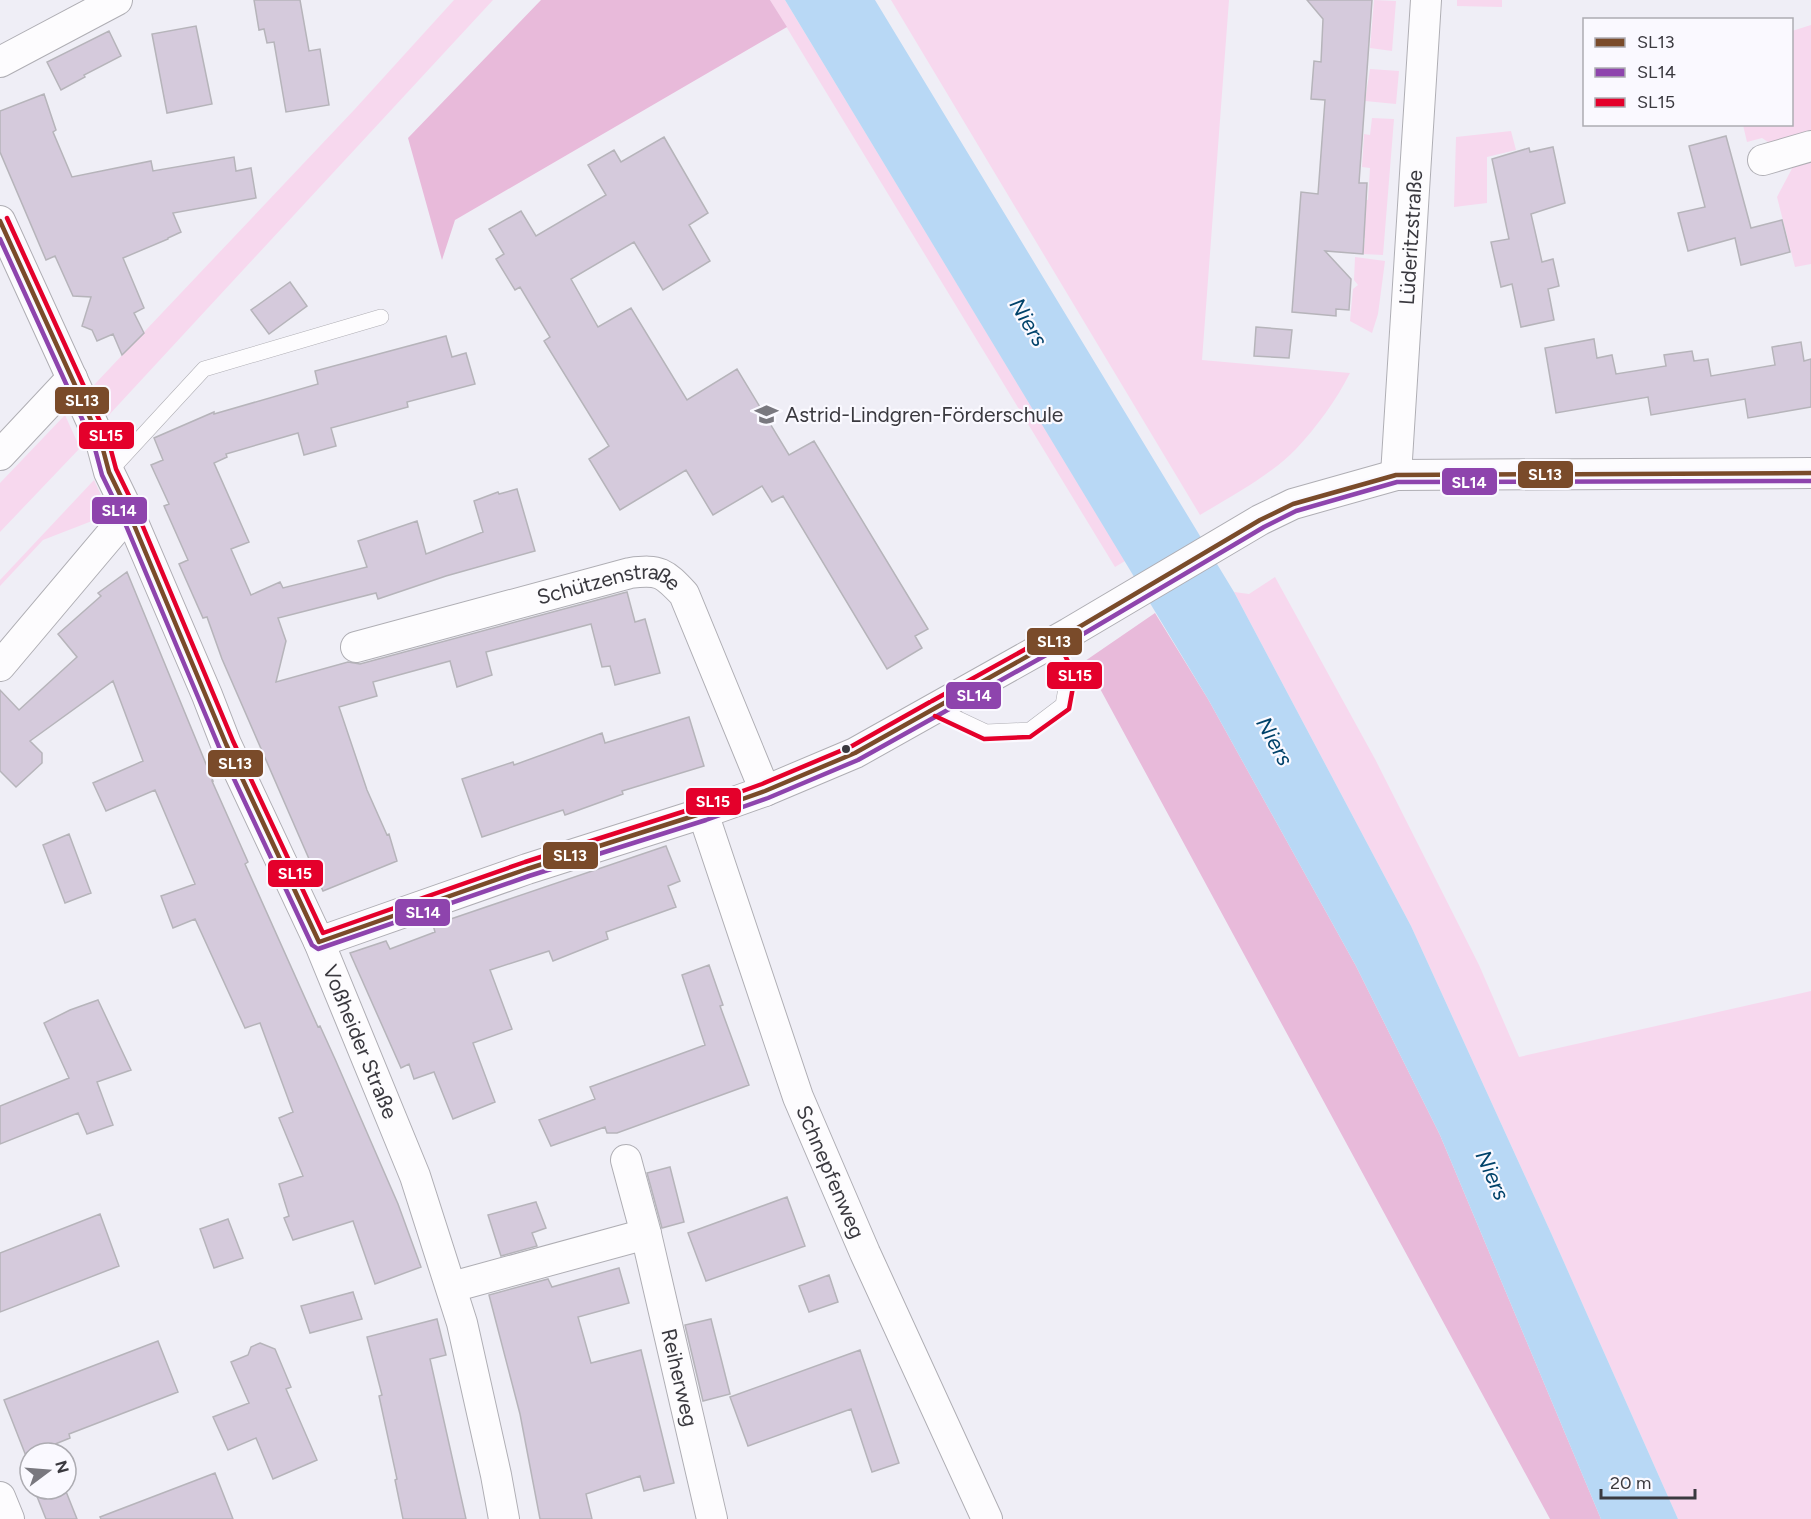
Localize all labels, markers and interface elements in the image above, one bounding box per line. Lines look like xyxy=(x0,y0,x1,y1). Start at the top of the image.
legend xyxy=(1583,18,1793,126)
text: SL13 xyxy=(1637,31,1675,53)
text: SL14 xyxy=(1637,61,1676,83)
text: SL15 xyxy=(1637,91,1675,113)
street label: Lüderitzstraße xyxy=(1394,169,1427,306)
water label: Niers xyxy=(1004,293,1054,352)
line badge: SL13 xyxy=(54,386,110,415)
text: SL13 xyxy=(65,391,99,410)
school or university icon: Astrid-Lindgren-Förderschule xyxy=(754,402,780,428)
place label: Astrid-Lindgren-Förderschule xyxy=(785,402,1063,427)
line badge: SL15 xyxy=(78,421,135,450)
text: SL15 xyxy=(89,426,123,445)
line badge: SL13 xyxy=(1517,460,1574,489)
text: SL13 xyxy=(1528,465,1562,484)
line badge: SL14 xyxy=(1441,467,1498,496)
text: SL14 xyxy=(1451,473,1487,492)
line badge: SL14 xyxy=(91,496,148,525)
text: SL14 xyxy=(101,501,137,520)
street label: Schützenstraße xyxy=(534,558,686,610)
line badge: SL13 xyxy=(1026,627,1083,656)
text: SL13 xyxy=(1037,632,1071,651)
line badge: SL15 xyxy=(1046,661,1103,690)
text: SL15 xyxy=(1058,666,1092,685)
line badge: SL14 xyxy=(945,681,1002,710)
text: SL14 xyxy=(956,686,992,705)
water label: Niers xyxy=(1250,712,1299,771)
unlabelled marker xyxy=(840,743,852,755)
line badge: SL13 xyxy=(207,749,264,778)
text: SL13 xyxy=(218,754,252,773)
line badge: SL15 xyxy=(685,787,742,816)
text: SL15 xyxy=(696,792,730,811)
line badge: SL13 xyxy=(542,841,599,870)
text: SL13 xyxy=(553,846,587,865)
line badge: SL15 xyxy=(267,859,324,888)
text: SL15 xyxy=(278,864,312,883)
line badge: SL14 xyxy=(394,898,451,927)
text: SL14 xyxy=(405,903,441,922)
street label: Voßheider Straße xyxy=(318,961,403,1122)
street label: Schnepfenweg xyxy=(791,1101,870,1242)
water label: Niers xyxy=(1470,1146,1515,1204)
street label: Reiherweg xyxy=(656,1326,703,1429)
north arrow xyxy=(18,1441,78,1501)
text: N xyxy=(51,1458,73,1476)
scale bar xyxy=(1601,1462,1696,1500)
text: 20 m xyxy=(1610,1472,1651,1494)

